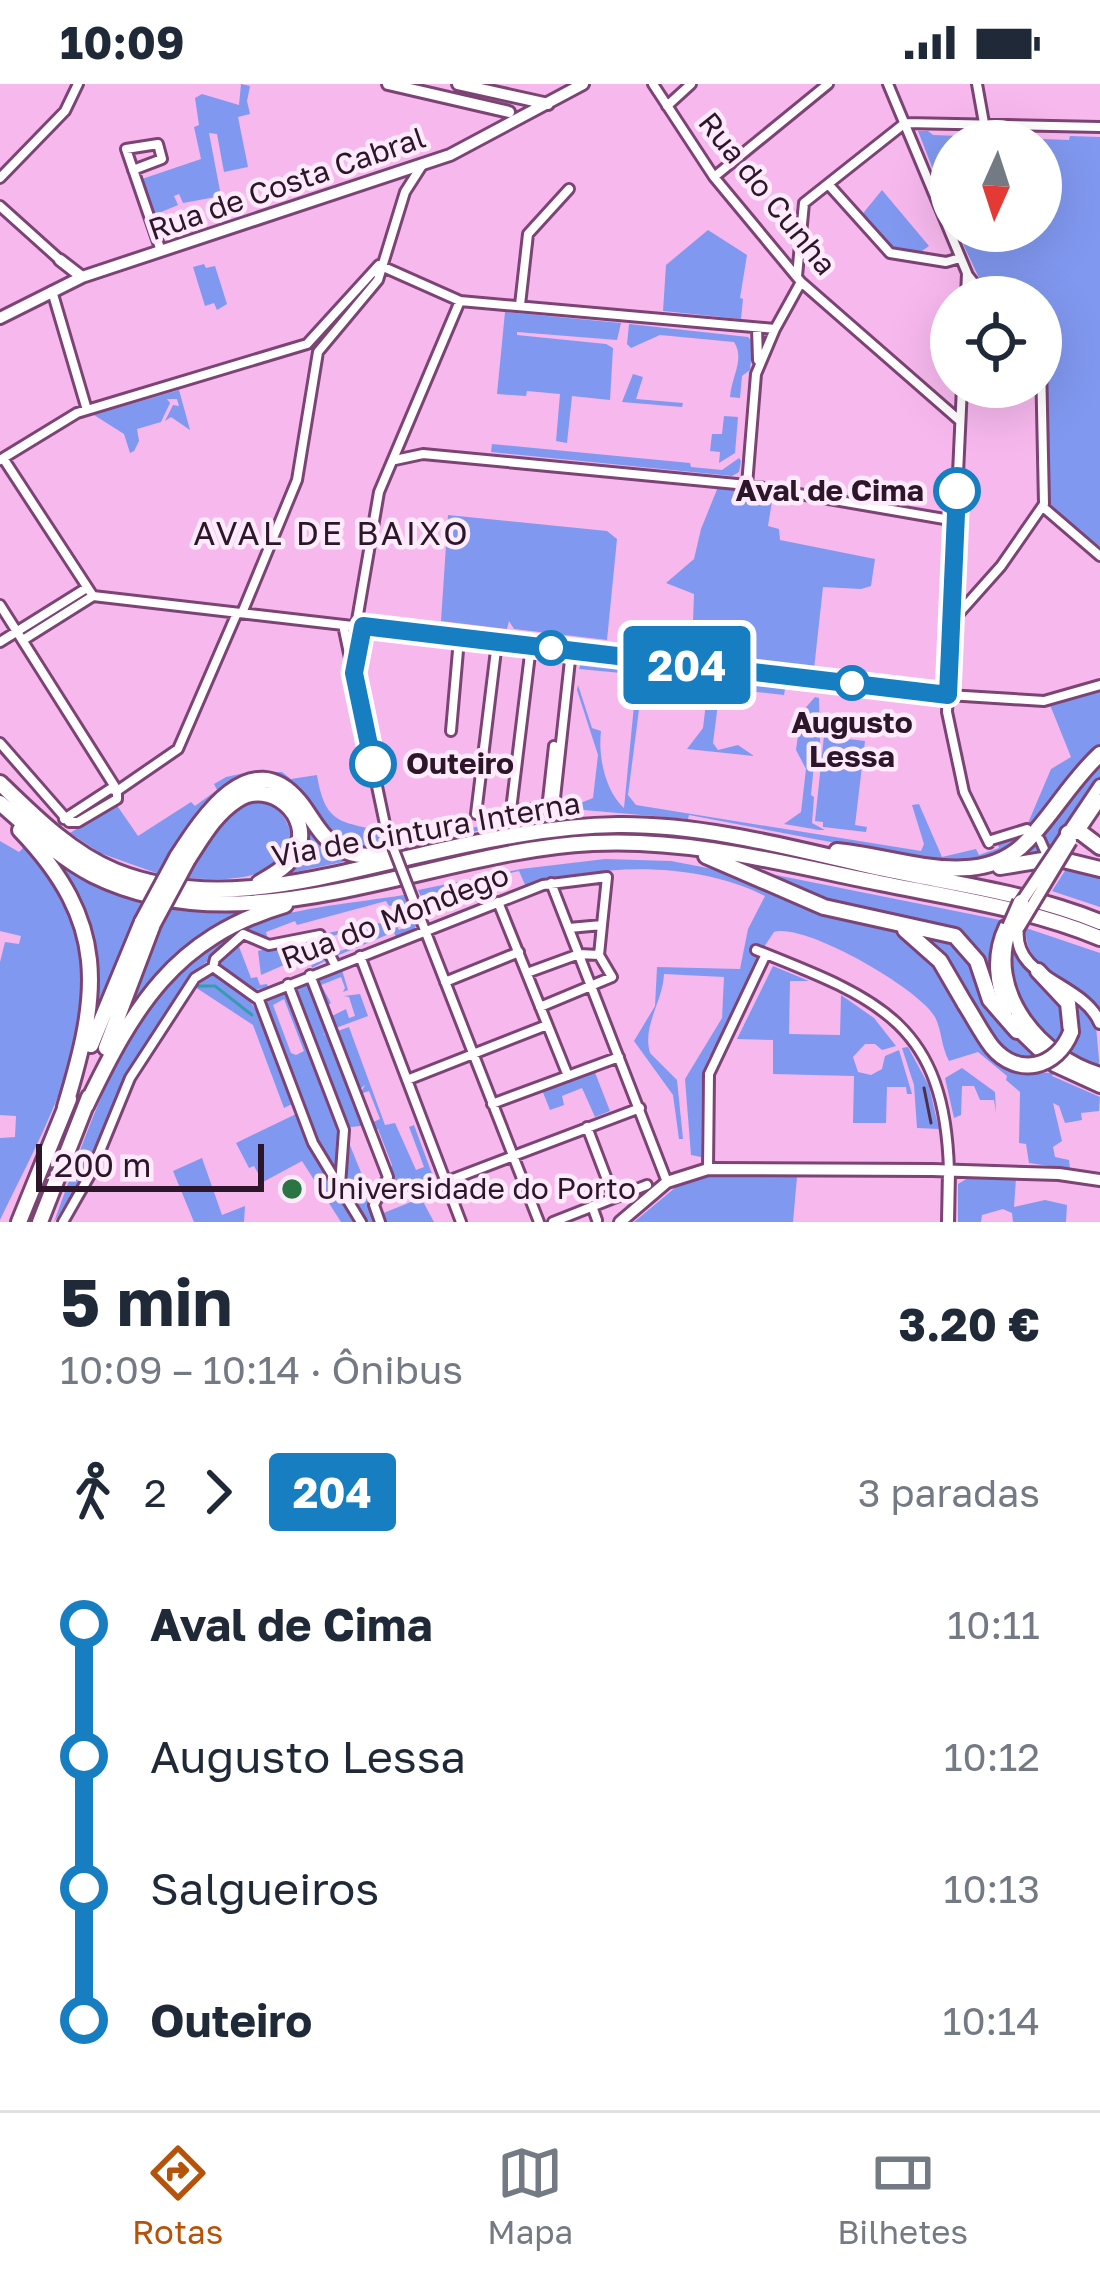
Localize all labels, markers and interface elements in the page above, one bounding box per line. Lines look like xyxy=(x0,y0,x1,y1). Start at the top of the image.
text: 10:09 xyxy=(60,15,185,69)
street label: Rua do Cunha xyxy=(691,105,844,282)
street label: Rua de Costa Cabral xyxy=(144,119,430,247)
north arrow xyxy=(930,120,1062,252)
map controls xyxy=(930,120,1062,408)
button: locate xyxy=(930,276,1062,408)
marker: Aval de Cima xyxy=(935,469,979,513)
place label: Aval de Cima xyxy=(736,472,924,508)
district label: AVAL DE BAIXO xyxy=(193,513,471,552)
line badge: 204 xyxy=(618,626,756,704)
unlabelled marker xyxy=(535,632,567,664)
text: 204 xyxy=(647,640,727,690)
marker: Augusto Lessa xyxy=(836,667,868,699)
place label: Augusto Lessa xyxy=(791,704,913,774)
marker: Outeiro xyxy=(351,742,395,786)
place label: Outeiro xyxy=(406,745,514,781)
street label: Via de Cintura Interna xyxy=(269,784,583,874)
street label: Rua do Mondego xyxy=(276,856,514,976)
scale bar xyxy=(36,1138,264,1191)
text: 200 m xyxy=(54,1145,152,1184)
place label: Universidade do Porto xyxy=(316,1170,636,1206)
marker: Universidade do Porto xyxy=(279,1176,305,1202)
text: 5 min xyxy=(60,1261,233,1341)
text: 3.20 € xyxy=(898,1297,1040,1351)
text: 10:09 – 10:14 · Ônibus xyxy=(60,1346,463,1393)
icon: walk xyxy=(60,1459,126,1525)
icon: forward xyxy=(185,1459,251,1525)
text: 204 xyxy=(293,1467,372,1517)
text: 2 xyxy=(144,1469,167,1516)
text: 3 paradas xyxy=(858,1469,1040,1516)
text: Aval de Cima xyxy=(150,1597,433,1651)
text: 10:11 xyxy=(947,1601,1040,1648)
text: Augusto Lessa xyxy=(150,1729,466,1783)
text: 10:12 xyxy=(944,1733,1040,1780)
text: Salgueiros xyxy=(150,1861,379,1915)
text: 10:13 xyxy=(943,1865,1040,1912)
text: Outeiro xyxy=(150,1993,312,2047)
text: 10:14 xyxy=(942,1997,1040,2044)
tab: Rotas xyxy=(132,2140,223,2251)
tab: Mapa xyxy=(487,2140,573,2251)
tab: Bilhetes xyxy=(837,2140,968,2251)

